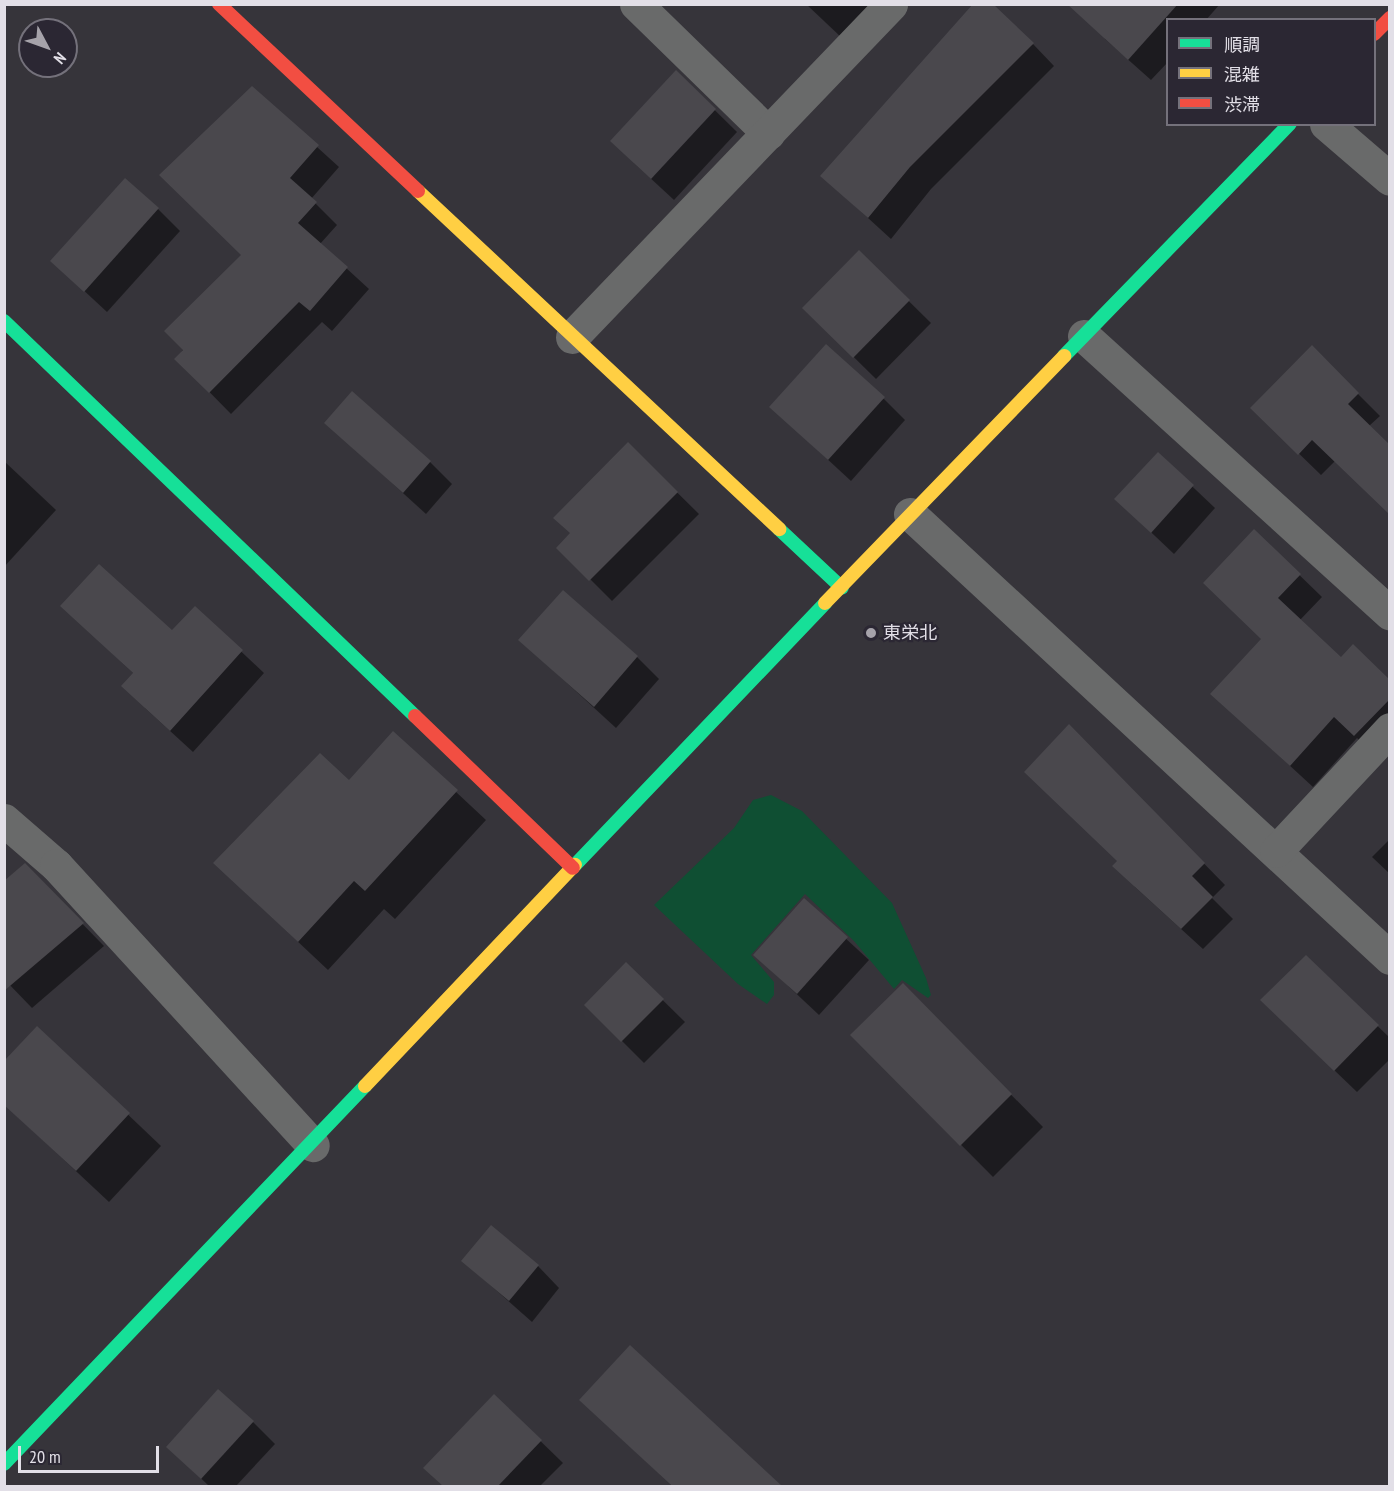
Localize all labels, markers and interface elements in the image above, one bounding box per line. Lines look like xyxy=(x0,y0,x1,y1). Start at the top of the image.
north arrow xyxy=(18,18,78,78)
legend xyxy=(1166,18,1376,126)
text: 順調 xyxy=(1224,33,1260,56)
text: N xyxy=(50,49,70,68)
text: 混雑 xyxy=(1224,63,1260,86)
text: 渋滞 xyxy=(1224,93,1260,116)
place label: 東栄北 xyxy=(883,622,937,644)
marker: 東栄北 xyxy=(864,626,878,640)
scale bar xyxy=(21,1434,162,1472)
text: 20 m xyxy=(29,1445,61,1468)

